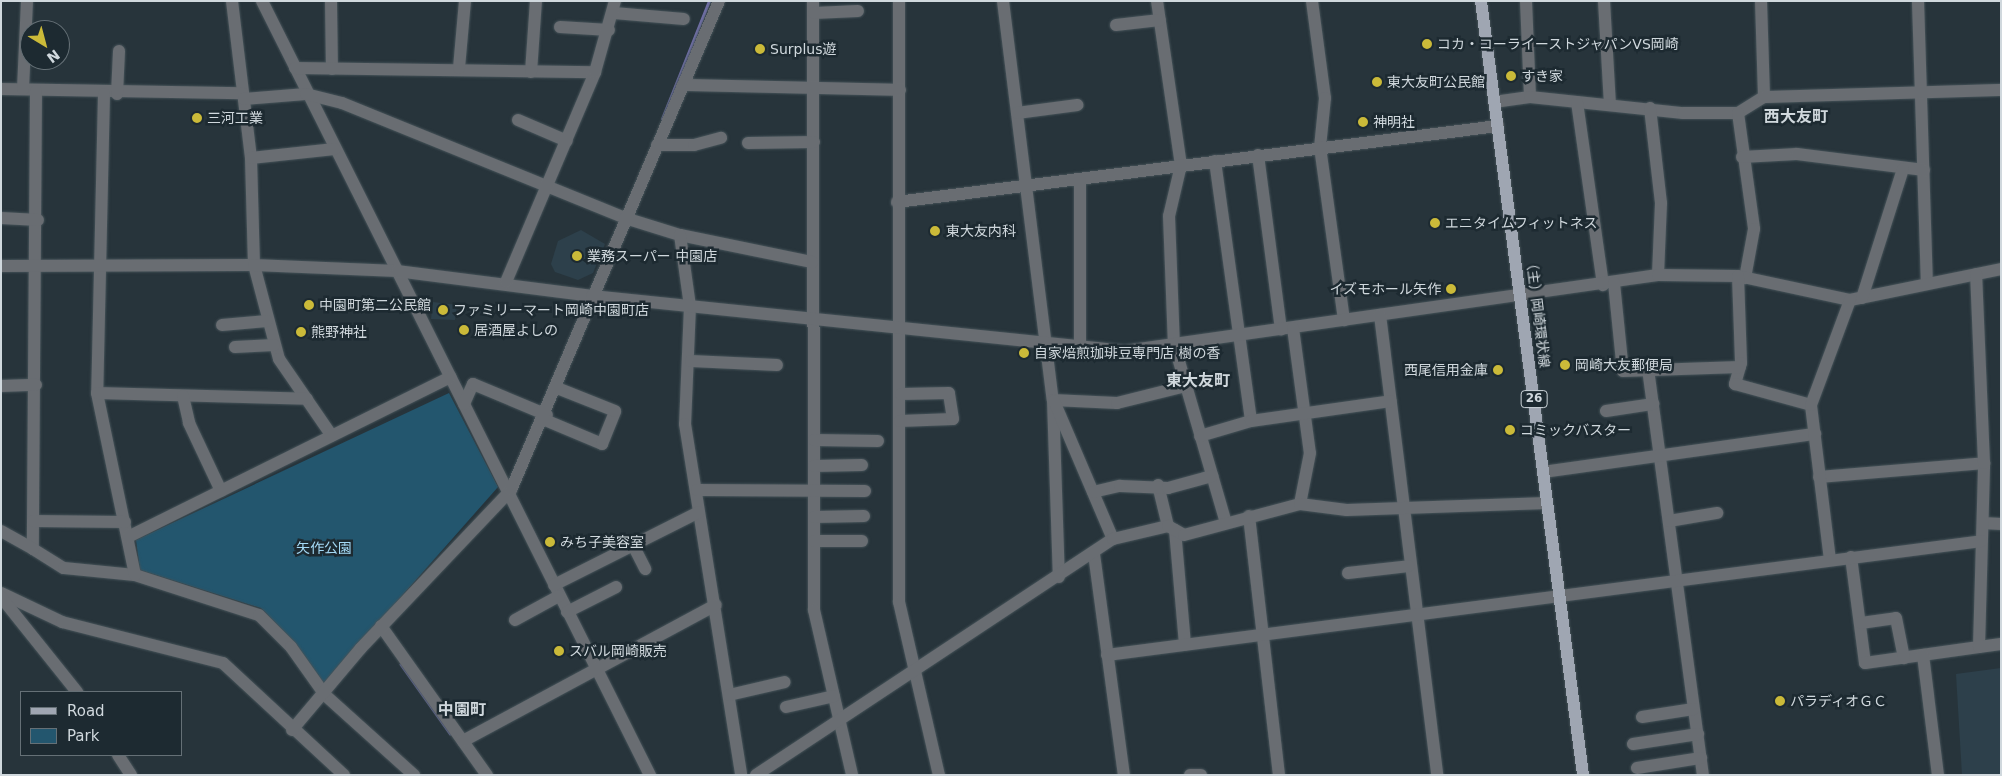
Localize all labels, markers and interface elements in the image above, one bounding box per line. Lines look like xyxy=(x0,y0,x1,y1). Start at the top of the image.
north arrow xyxy=(20,20,70,70)
place label: コカ・コーライーストジャパンVS岡崎 xyxy=(1437,36,1679,52)
marker: コカ・コーライーストジャパンVS岡崎 xyxy=(1421,38,1433,50)
place label: Surplus遊 xyxy=(770,41,836,57)
marker: Surplus遊 xyxy=(754,43,766,55)
text: N xyxy=(44,46,63,66)
place label: すき家 xyxy=(1521,68,1563,84)
marker: すき家 xyxy=(1505,70,1517,82)
place label: 東大友町公民館 xyxy=(1387,74,1485,90)
marker: 東大友町公民館 xyxy=(1371,76,1383,88)
district label: 西大友町 xyxy=(1764,107,1828,127)
place label: 三河工業 xyxy=(207,110,263,126)
marker: 三河工業 xyxy=(191,112,203,124)
place label: 神明社 xyxy=(1373,114,1415,130)
marker: 神明社 xyxy=(1357,116,1369,128)
place label: エニタイムフィットネス xyxy=(1445,215,1599,231)
marker: エニタイムフィットネス xyxy=(1429,217,1441,229)
place label: 東大友内科 xyxy=(946,223,1016,239)
marker: 東大友内科 xyxy=(928,224,942,238)
place label: 業務スーパー 中園店 xyxy=(587,248,717,264)
marker: 業務スーパー 中園店 xyxy=(571,250,583,262)
street label: （主）岡崎環状線 xyxy=(1523,255,1553,369)
place label: イズモホール矢作 xyxy=(1329,281,1441,297)
marker: イズモホール矢作 xyxy=(1445,283,1457,295)
place label: 中園町第二公民館 xyxy=(319,297,431,313)
marker: 中園町第二公民館 xyxy=(303,299,315,311)
place label: ファミリーマート岡崎中園町店 xyxy=(453,302,649,318)
marker: ファミリーマート岡崎中園町店 xyxy=(437,304,449,316)
place label: 居酒屋よしの xyxy=(474,322,558,338)
place label: 熊野神社 xyxy=(311,324,367,340)
marker: 居酒屋よしの xyxy=(458,324,470,336)
marker: 熊野神社 xyxy=(295,326,307,338)
place label: 自家焙煎珈琲豆専門店 樹の香 xyxy=(1034,345,1220,361)
marker: 自家焙煎珈琲豆専門店 樹の香 xyxy=(1018,347,1030,359)
place label: 岡崎大友郵便局 xyxy=(1575,357,1673,373)
marker: 岡崎大友郵便局 xyxy=(1559,359,1571,371)
place label: 西尾信用金庫 xyxy=(1404,362,1488,378)
marker: 西尾信用金庫 xyxy=(1492,364,1504,376)
district label: 東大友町 xyxy=(1166,371,1230,391)
road number: 26 xyxy=(1520,389,1548,408)
place label: コミックバスター xyxy=(1520,422,1632,438)
marker: コミックバスター xyxy=(1504,424,1516,436)
place label: みち子美容室 xyxy=(560,534,644,550)
marker: みち子美容室 xyxy=(544,536,556,548)
park label: 矢作公園 xyxy=(296,540,352,556)
place label: スバル岡崎販売 xyxy=(569,643,667,659)
marker: スバル岡崎販売 xyxy=(553,645,565,657)
legend xyxy=(20,691,182,756)
place label: パラディオＧＣ xyxy=(1790,693,1888,709)
marker: パラディオＧＣ xyxy=(1774,695,1786,707)
district label: 中園町 xyxy=(438,700,486,720)
text: Road xyxy=(67,702,105,720)
text: Park xyxy=(67,727,99,745)

